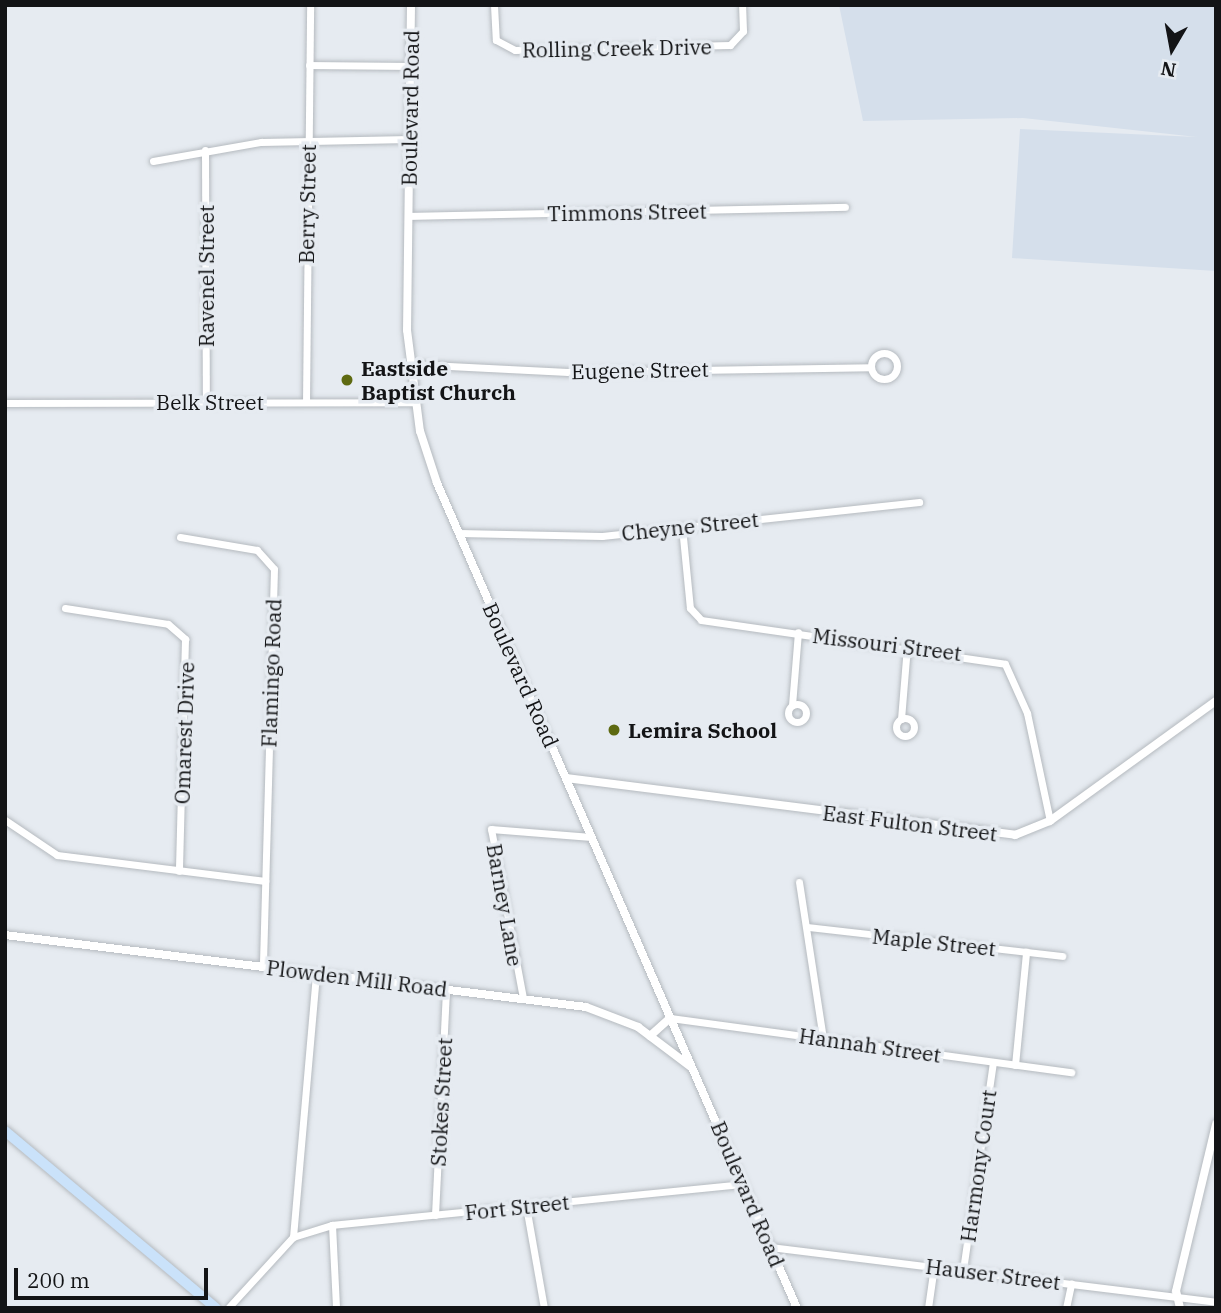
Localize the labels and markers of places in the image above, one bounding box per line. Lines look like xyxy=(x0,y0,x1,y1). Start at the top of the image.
place label: Eastside Baptist Church xyxy=(361,355,516,405)
marker: Eastside Baptist Church xyxy=(339,372,355,388)
place label: Lemira School xyxy=(628,717,777,743)
marker: Lemira School xyxy=(606,722,622,738)

